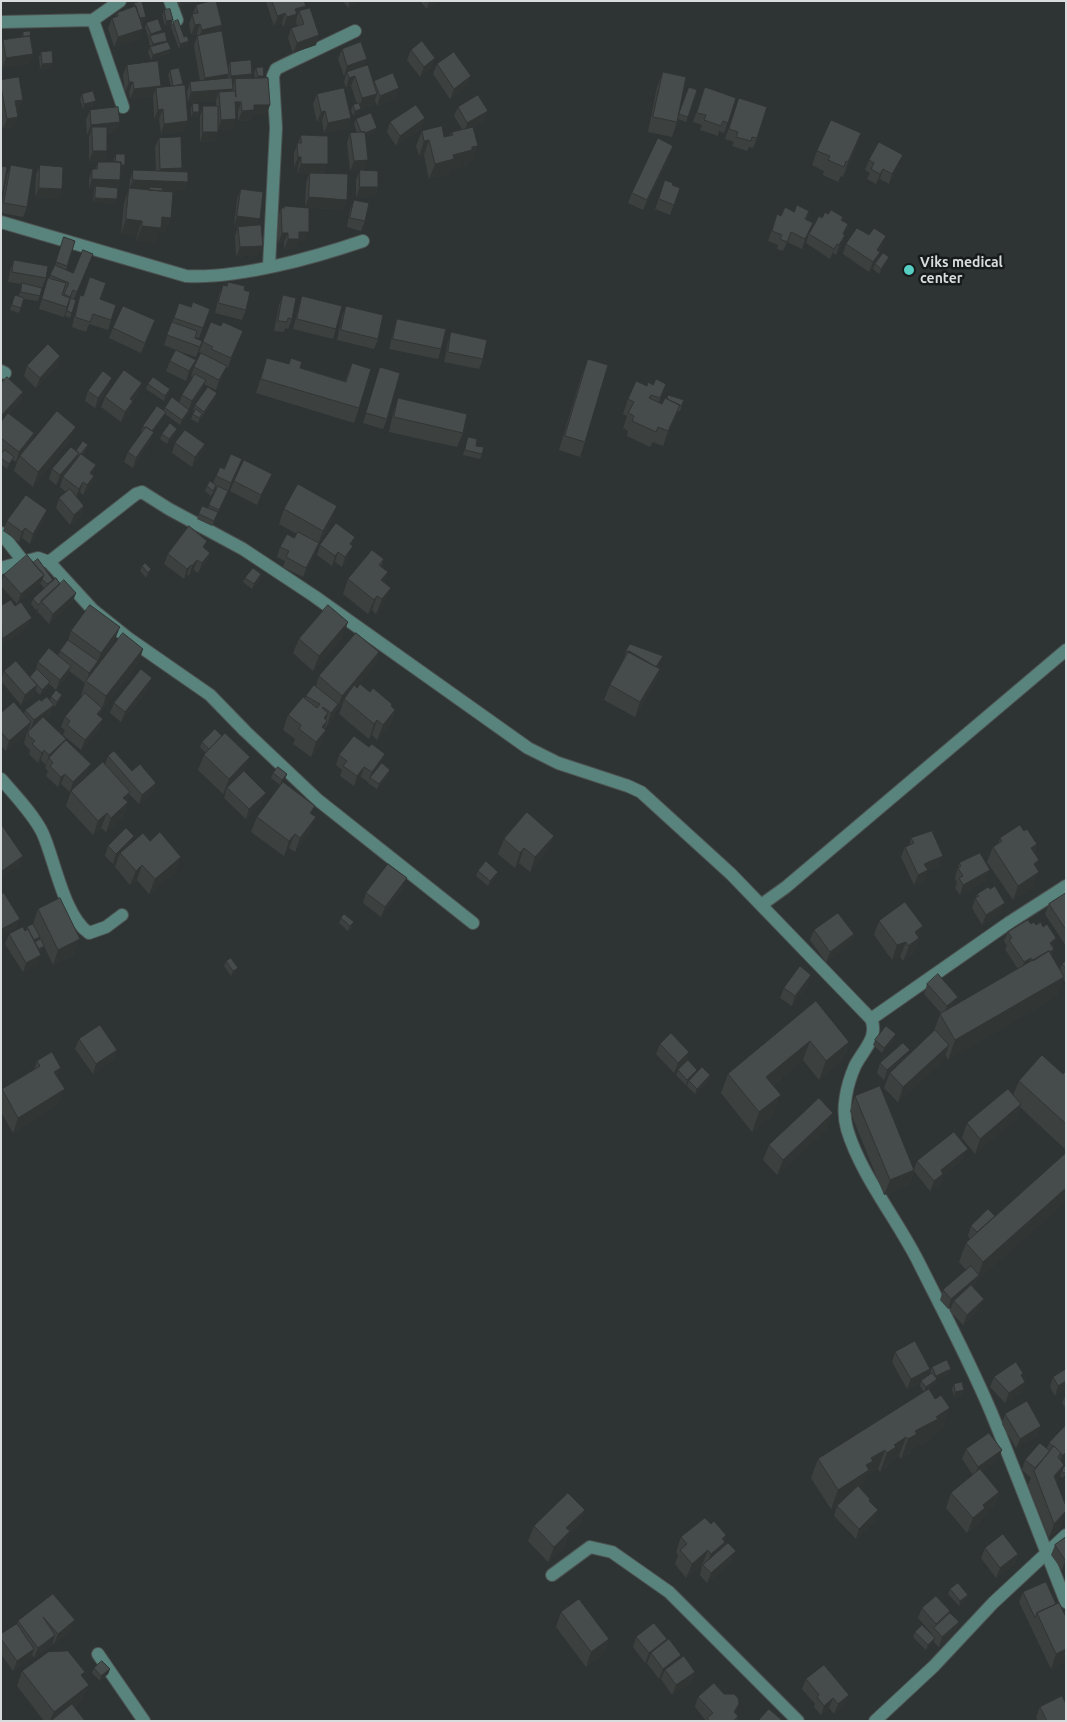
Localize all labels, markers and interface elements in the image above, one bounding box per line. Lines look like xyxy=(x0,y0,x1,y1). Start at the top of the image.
place label: Viks medical center xyxy=(920,254,1003,286)
marker: Viks medical center xyxy=(902,263,916,277)

